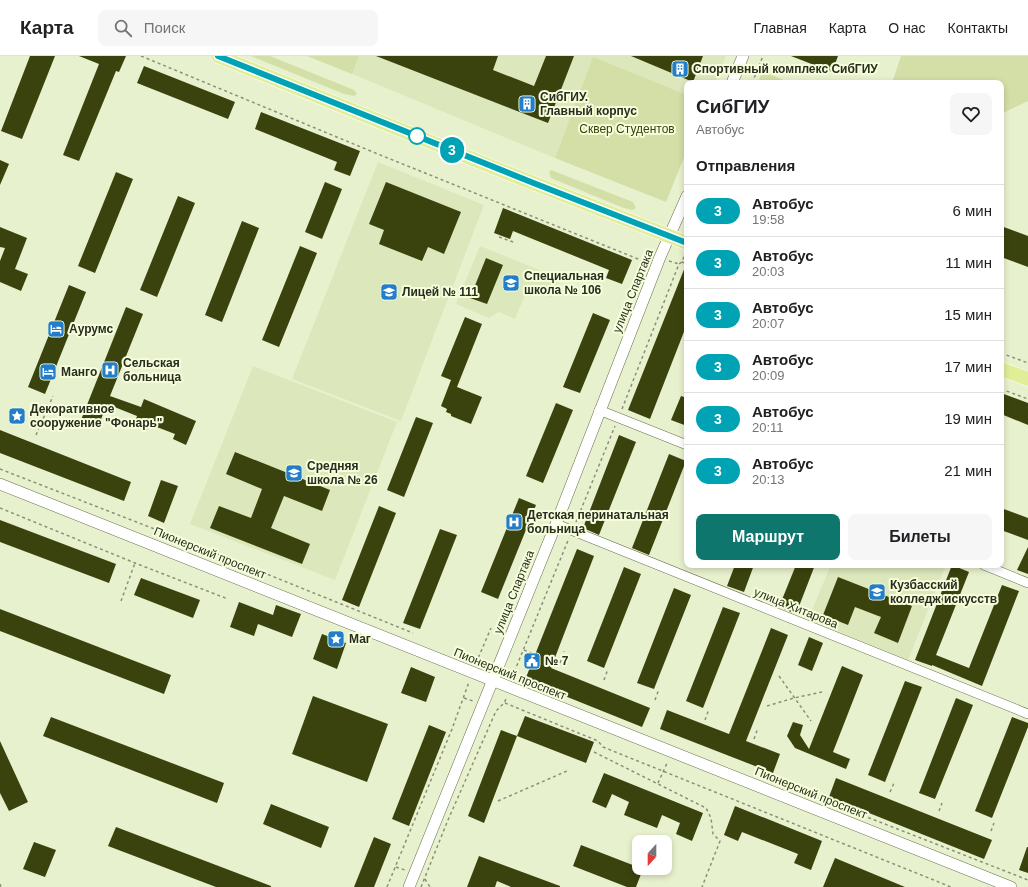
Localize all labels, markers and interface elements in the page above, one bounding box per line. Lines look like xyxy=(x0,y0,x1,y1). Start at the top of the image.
search box xyxy=(98,10,378,46)
text: Карта xyxy=(20,17,74,38)
icon: search xyxy=(112,17,134,39)
text: Поиск xyxy=(144,19,185,36)
text: Главная xyxy=(753,20,807,36)
text: Карта xyxy=(829,20,866,36)
text: О нас xyxy=(888,20,926,36)
text: Контакты xyxy=(948,20,1008,36)
building icon: Спортивный комплекс СибГИУ xyxy=(670,59,690,79)
place label: Спортивный комплекс СибГИУ xyxy=(693,62,878,76)
place label: СибГИУ. Главный корпус xyxy=(540,90,637,118)
button: heart xyxy=(950,93,992,135)
building icon: СибГИУ. Главный корпус xyxy=(517,94,537,114)
text: СибГИУ xyxy=(696,96,769,117)
park label: Сквер Студентов xyxy=(579,122,675,136)
text: Автобус xyxy=(696,122,744,137)
unlabelled marker xyxy=(408,127,426,145)
line badge: 3 xyxy=(439,137,465,163)
text: 3 xyxy=(448,142,456,158)
text: Отправления xyxy=(696,157,795,174)
text: Автобус xyxy=(752,195,814,212)
text: 6 мин xyxy=(953,202,992,219)
text: 3 xyxy=(714,203,722,219)
text: 19:58 xyxy=(752,212,785,227)
street label: улица Спартака xyxy=(610,247,656,335)
text: Автобус xyxy=(752,247,814,264)
text: 11 мин xyxy=(945,254,992,271)
text: 3 xyxy=(714,255,722,271)
text: 20:03 xyxy=(752,264,785,279)
place label: Специальная школа № 106 xyxy=(524,269,604,297)
school or university icon: Специальная школа № 106 xyxy=(501,273,521,293)
school or university icon: Лицей № 111 xyxy=(379,282,399,302)
place label: Лицей № 111 xyxy=(402,285,478,299)
text: Автобус xyxy=(752,299,814,316)
text: 15 мин xyxy=(944,306,992,323)
text: 3 xyxy=(714,307,722,323)
text: 20:07 xyxy=(752,316,785,331)
hotel icon: Аурумс xyxy=(46,319,66,339)
place label: Аурумс xyxy=(69,322,114,336)
text: Автобус xyxy=(752,351,814,368)
place label: Сельская больница xyxy=(123,356,182,384)
text: 17 мин xyxy=(944,358,992,375)
text: 3 xyxy=(714,359,722,375)
hospital icon: Сельская больница xyxy=(100,360,120,380)
hotel icon: Манго xyxy=(38,362,58,382)
place label: Манго xyxy=(61,365,97,379)
text: 20:09 xyxy=(752,368,785,383)
place label: Декоративное сооружение "Фонарь" xyxy=(30,402,163,430)
text: Автобус xyxy=(752,403,814,420)
place icon: Декоративное сооружение "Фонарь" xyxy=(7,406,27,426)
text: 19 мин xyxy=(944,410,992,427)
text: 3 xyxy=(714,411,722,427)
text: 20:11 xyxy=(752,420,784,435)
text: Автобус xyxy=(752,455,814,472)
place label: Средняя школа № 26 xyxy=(307,459,378,487)
text: 21 мин xyxy=(944,462,992,479)
school or university icon: Средняя школа № 26 xyxy=(284,463,304,483)
text: 3 xyxy=(714,463,722,479)
text: 20:13 xyxy=(752,472,785,487)
place label: Детская перинатальная больница xyxy=(527,508,669,536)
hospital icon: Детская перинатальная больница xyxy=(504,512,524,532)
button: Маршрут xyxy=(696,514,840,560)
button: Билеты xyxy=(848,514,992,560)
street label: Пионерский проспект xyxy=(152,524,269,582)
street label: улица Спартака xyxy=(491,548,537,636)
place label: Кузбасский колледж искусств xyxy=(890,578,997,606)
school or university icon: Кузбасский колледж искусств xyxy=(867,582,887,602)
street label: улица Хитарова xyxy=(752,585,840,631)
place icon: Маг xyxy=(326,629,346,649)
place label: Маг xyxy=(349,632,371,646)
street label: Пионерский проспект xyxy=(452,645,569,703)
public building icon: № 7 xyxy=(522,651,542,671)
place label: № 7 xyxy=(545,654,569,668)
street label: Пионерский проспект xyxy=(753,764,870,822)
north arrow xyxy=(632,835,672,875)
map controls xyxy=(632,835,672,875)

